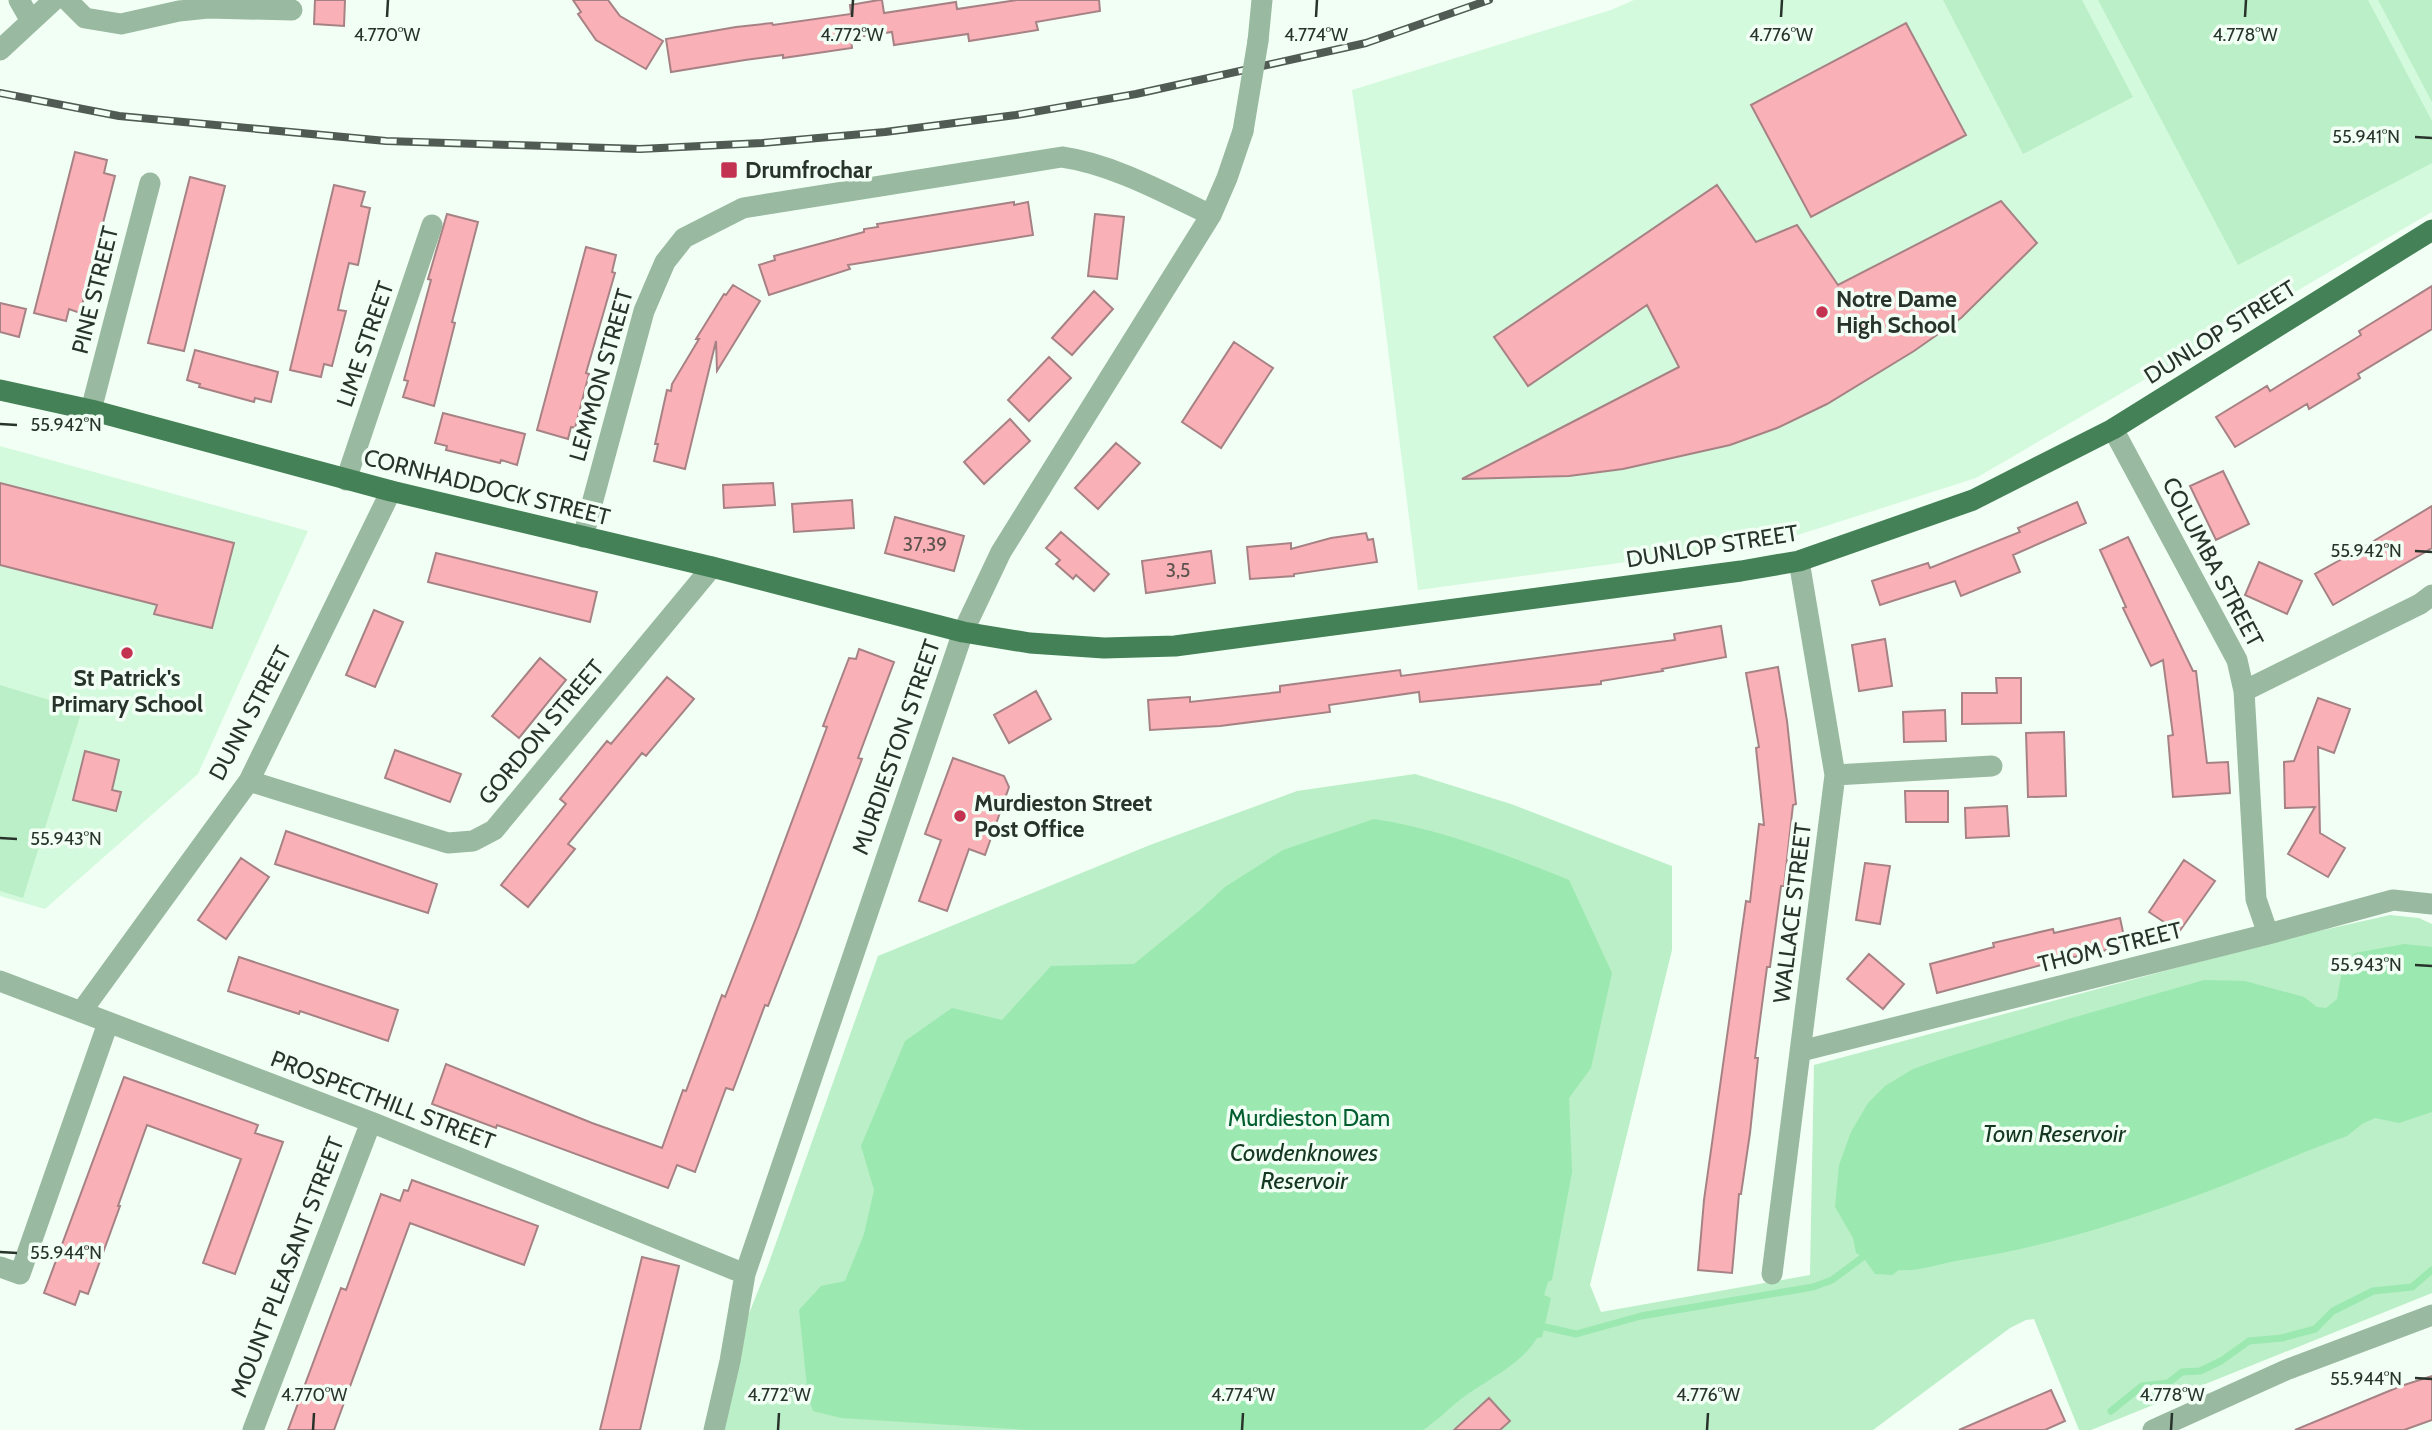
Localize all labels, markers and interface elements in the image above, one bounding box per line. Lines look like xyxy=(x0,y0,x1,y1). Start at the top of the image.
text: 4.770°W xyxy=(354,24,420,46)
text: 4.772°W xyxy=(820,24,884,46)
text: 4.774°W xyxy=(1284,24,1348,46)
text: 4.776°W xyxy=(1749,24,1813,46)
text: 4.778°W xyxy=(2212,24,2278,46)
text: 55.941°N xyxy=(2332,126,2400,148)
place label: Drumfrochar xyxy=(745,156,872,184)
marker: Drumfrochar xyxy=(719,160,739,180)
street label: PINE STREET xyxy=(66,223,124,357)
street label: DUNLOP STREET xyxy=(2139,274,2301,390)
street label: LIME STREET xyxy=(330,277,400,411)
place label: Notre Dame High School xyxy=(1836,285,1957,339)
street label: LEMMON STREET xyxy=(563,286,639,464)
marker: Notre Dame High School xyxy=(1814,304,1830,320)
text: 55.942°N xyxy=(30,414,102,436)
street label: CORNHADDOCK STREET xyxy=(361,443,613,531)
street label: COLUMBA STREET xyxy=(2156,472,2270,652)
street label: DUNLOP STREET xyxy=(1624,519,1800,573)
house number: 37,39 xyxy=(903,533,947,556)
text: 55.942°N xyxy=(2330,540,2402,562)
house number: 3,5 xyxy=(1166,559,1190,582)
street label: MURDIESTON STREET xyxy=(846,636,946,858)
street label: DUNN STREET xyxy=(203,641,297,785)
marker: St Patrick's Primary School xyxy=(119,645,135,661)
street label: GORDON STREET xyxy=(472,654,610,810)
place label: St Patrick's Primary School xyxy=(51,664,203,718)
place label: Murdieston Street Post Office xyxy=(974,789,1152,843)
marker: Murdieston Street Post Office xyxy=(952,808,968,824)
street label: WALLACE STREET xyxy=(1767,821,1817,1005)
text: 55.943°N xyxy=(30,828,102,850)
street label: THOM STREET xyxy=(2035,916,2185,978)
text: 55.943°N xyxy=(2330,954,2402,976)
street label: PROSPECTHILL STREET xyxy=(267,1044,499,1156)
park label: Murdieston Dam xyxy=(1228,1104,1390,1132)
water label: Town Reservoir xyxy=(1982,1119,2127,1148)
street label: MOUNT PLEASANT STREET xyxy=(224,1133,350,1401)
water label: Cowdenknowes Reservoir xyxy=(1230,1138,1378,1195)
text: 55.944°N xyxy=(30,1242,102,1264)
text: 55.944°N xyxy=(2330,1368,2402,1390)
text: 4.770°W xyxy=(281,1384,347,1406)
text: 4.772°W xyxy=(747,1384,811,1406)
text: 4.774°W xyxy=(1211,1384,1275,1406)
text: 4.776°W xyxy=(1676,1384,1740,1406)
text: 4.778°W xyxy=(2139,1384,2205,1406)

